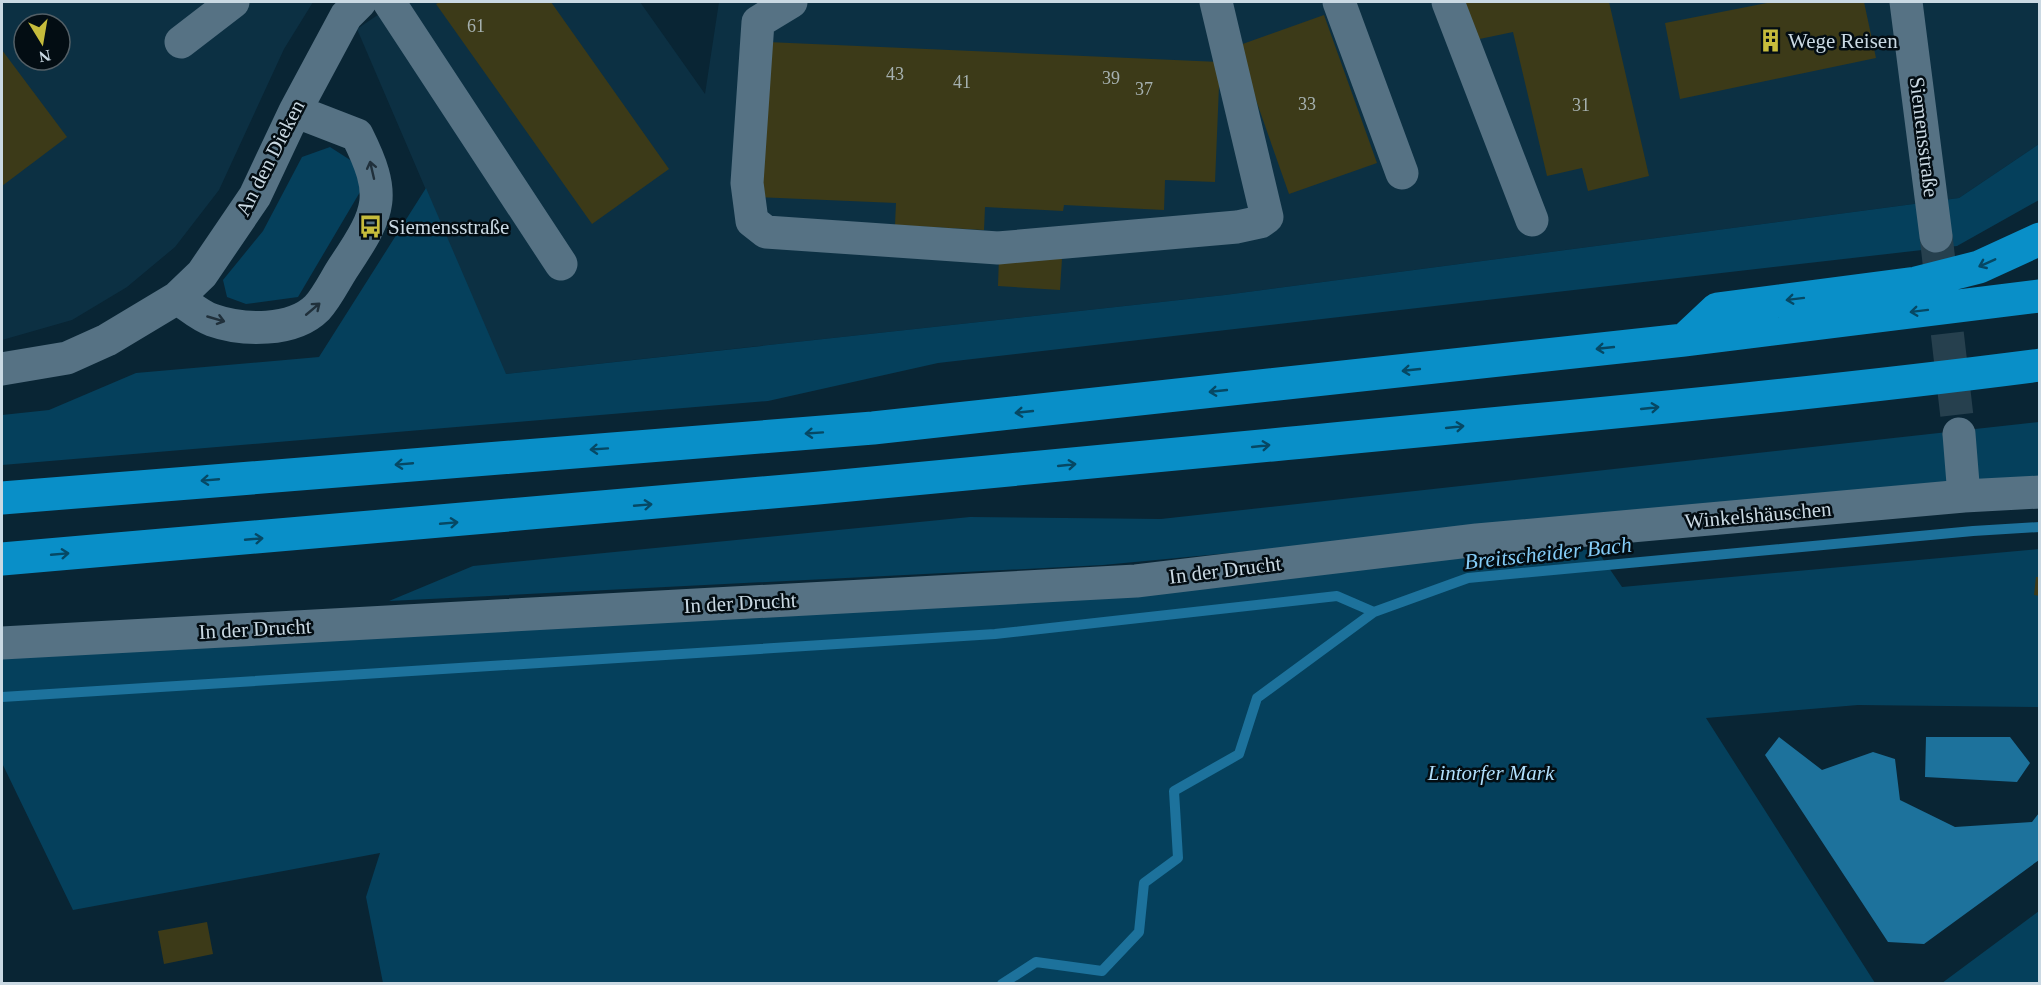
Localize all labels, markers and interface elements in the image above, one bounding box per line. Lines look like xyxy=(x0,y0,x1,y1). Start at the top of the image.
north arrow xyxy=(12,12,72,72)
house number: 61 xyxy=(467,16,485,36)
building icon: Wege Reisen xyxy=(1757,28,1783,54)
place label: Wege Reisen xyxy=(1788,29,1898,53)
text: N xyxy=(37,47,52,66)
house number: 43 xyxy=(886,64,904,84)
house number: 39 xyxy=(1102,68,1120,88)
house number: 41 xyxy=(953,72,971,92)
street label: Siemensstraße xyxy=(1905,75,1943,199)
house number: 37 xyxy=(1135,79,1153,99)
house number: 33 xyxy=(1298,94,1316,114)
street label: An den Dieken xyxy=(230,95,310,220)
house number: 31 xyxy=(1572,95,1590,115)
one-way arrow xyxy=(366,161,377,180)
bus stop icon: Siemensstraße xyxy=(357,214,383,240)
place label: Siemensstraße xyxy=(388,215,509,239)
one-way arrow xyxy=(1978,258,1996,270)
one-way arrow xyxy=(1786,293,1806,304)
one-way arrow xyxy=(305,302,321,315)
one-way arrow xyxy=(1909,306,1929,317)
one-way arrow xyxy=(206,314,225,326)
one-way arrow xyxy=(1596,343,1616,354)
one-way arrow xyxy=(1402,364,1422,375)
one-way arrow xyxy=(1208,386,1228,397)
one-way arrow xyxy=(1639,402,1659,413)
one-way arrow xyxy=(1014,407,1034,418)
one-way arrow xyxy=(1445,421,1465,432)
one-way arrow xyxy=(805,428,825,439)
one-way arrow xyxy=(1251,440,1271,451)
one-way arrow xyxy=(589,444,609,455)
one-way arrow xyxy=(395,459,415,470)
one-way arrow xyxy=(1057,459,1077,470)
one-way arrow xyxy=(201,475,221,486)
street label: Winkelshäuschen xyxy=(1684,497,1833,533)
one-way arrow xyxy=(632,499,652,510)
one-way arrow xyxy=(438,517,458,528)
water label: Breitscheider Bach xyxy=(1463,532,1633,574)
one-way arrow xyxy=(244,533,264,544)
one-way arrow xyxy=(49,549,69,560)
street label: In der Drucht xyxy=(1167,551,1283,589)
street label: In der Drucht xyxy=(683,588,797,618)
street label: In der Drucht xyxy=(198,614,312,644)
park label: Lintorfer Mark xyxy=(1427,761,1555,785)

